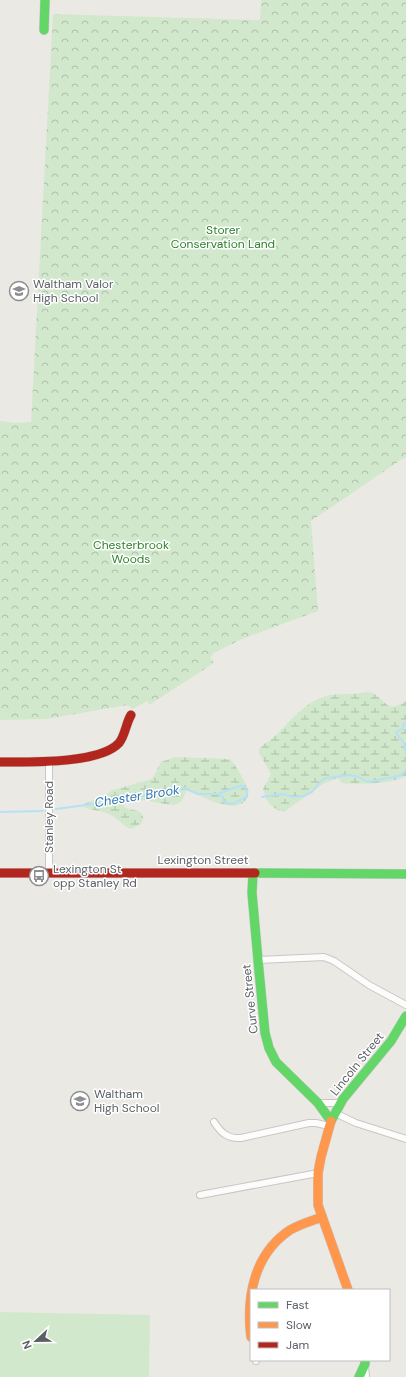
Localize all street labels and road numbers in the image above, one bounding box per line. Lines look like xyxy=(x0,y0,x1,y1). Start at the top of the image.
street label: Stanley Road xyxy=(41,781,57,853)
street label: Lexington Street xyxy=(158,852,249,868)
street label: Curve Street xyxy=(238,963,262,1035)
street label: Lincoln Street xyxy=(327,1029,388,1099)

